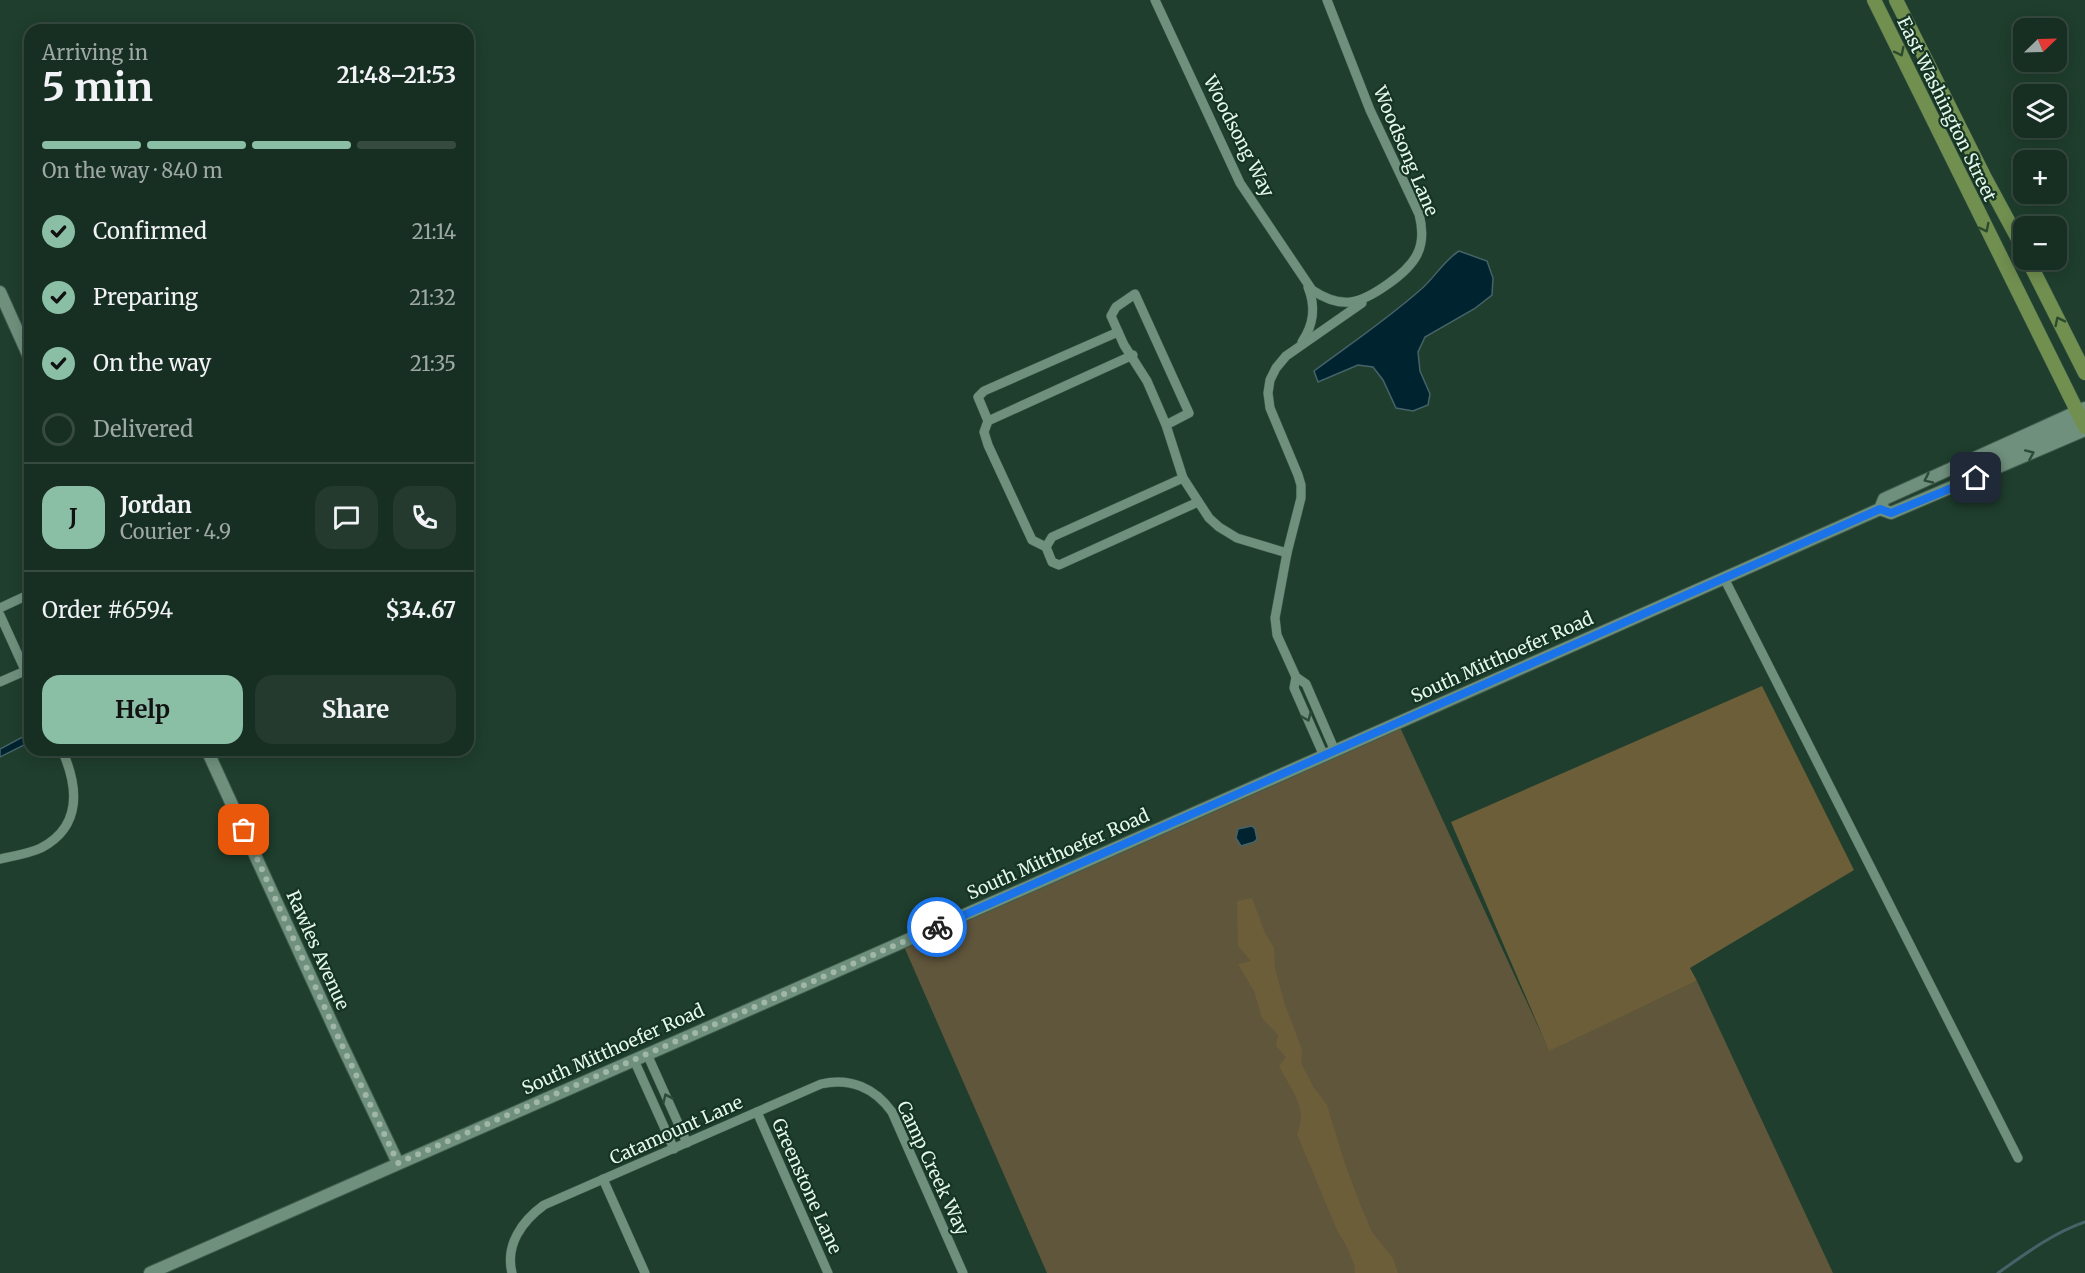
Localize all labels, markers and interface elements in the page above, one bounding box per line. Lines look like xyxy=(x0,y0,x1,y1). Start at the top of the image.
street label: East Washington Street xyxy=(1892,13,2002,205)
north arrow xyxy=(2013,18,2067,72)
map controls xyxy=(2013,18,2067,270)
text: Arriving in xyxy=(42,40,148,65)
one-way arrow xyxy=(1893,46,1904,57)
text: 21:48–21:53 xyxy=(337,61,456,89)
text: 5 min xyxy=(42,63,153,112)
street label: Woodsong Way xyxy=(1198,71,1280,201)
street label: Woodsong Lane xyxy=(1368,82,1444,219)
button: layers xyxy=(2013,84,2067,138)
button: + xyxy=(2013,150,2067,204)
text: On the way · 840 m xyxy=(42,158,223,183)
icon: check xyxy=(42,215,75,248)
button: − xyxy=(2013,216,2067,270)
text: Confirmed xyxy=(93,217,207,245)
text: 21:14 xyxy=(412,219,456,244)
one-way arrow xyxy=(1978,221,1990,232)
icon: check xyxy=(42,281,75,314)
text: Preparing xyxy=(93,283,198,311)
text: 21:32 xyxy=(409,285,456,310)
one-way arrow xyxy=(2055,316,2066,327)
icon: check xyxy=(42,347,75,380)
text: On the way xyxy=(93,349,211,377)
text: 21:35 xyxy=(410,351,456,376)
text: Delivered xyxy=(93,415,193,443)
one-way arrow xyxy=(2024,449,2035,461)
pin xyxy=(1950,452,2001,503)
icon: home xyxy=(1959,461,1992,494)
one-way arrow xyxy=(1923,471,1934,483)
button: chat xyxy=(315,486,378,549)
button: phone xyxy=(393,486,456,549)
text: Jordan xyxy=(120,491,192,519)
text: J xyxy=(69,503,78,531)
text: Courier · 4.9 xyxy=(120,519,231,544)
text: Order #6594 xyxy=(42,596,173,624)
text: $34.67 xyxy=(385,596,456,624)
street label: South Mitthoefer Road xyxy=(1407,606,1597,708)
button: Help xyxy=(42,675,243,744)
button: Share xyxy=(255,675,456,744)
one-way arrow xyxy=(1300,711,1312,722)
street label: South Mitthoefer Road xyxy=(963,803,1153,905)
pin xyxy=(218,804,269,855)
icon: bag xyxy=(227,813,260,846)
street label: Rawles Avenue xyxy=(281,887,355,1013)
courier xyxy=(907,897,967,957)
icon: bike xyxy=(921,911,954,944)
street label: South Mitthoefer Road xyxy=(518,998,708,1100)
street label: Catamount Lane xyxy=(606,1090,746,1170)
one-way arrow xyxy=(662,1094,674,1105)
street label: Camp Creek Way xyxy=(892,1097,974,1239)
street label: Greenstone Lane xyxy=(767,1115,847,1257)

